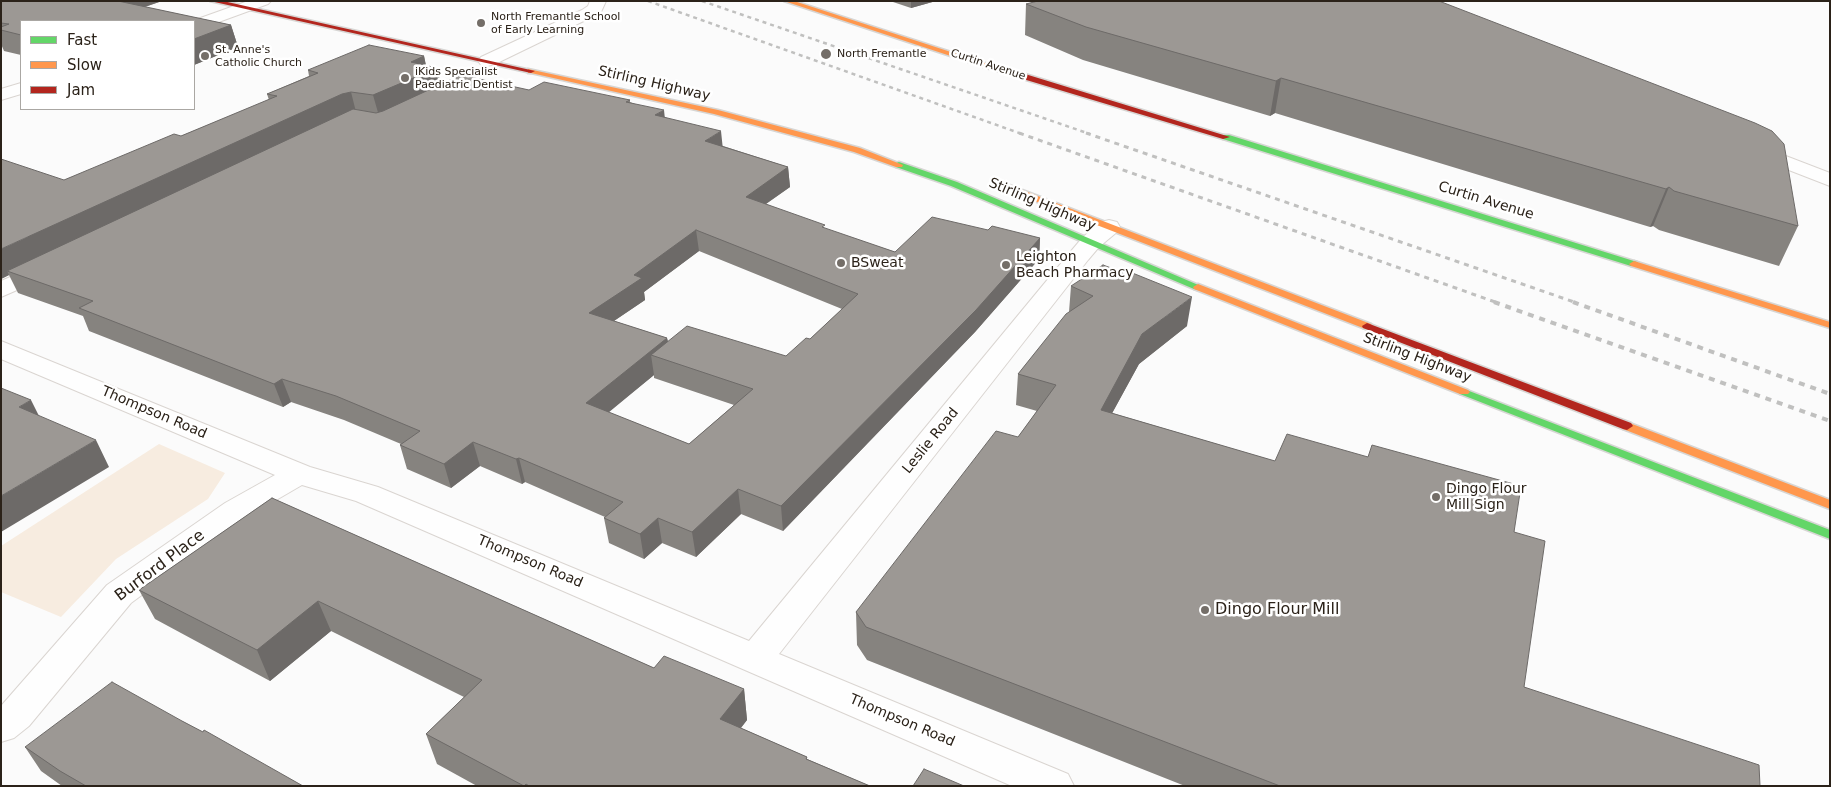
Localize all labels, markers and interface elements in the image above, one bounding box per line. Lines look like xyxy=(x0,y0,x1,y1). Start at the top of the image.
place label: North Fremantle School of Early Learning xyxy=(491,10,620,36)
marker: North Fremantle School of Early Learning xyxy=(475,17,487,29)
legend xyxy=(20,20,195,110)
text: Fast xyxy=(67,31,97,49)
place label: St. Anne's Catholic Church xyxy=(215,43,302,69)
marker: North Fremantle xyxy=(819,47,833,61)
place label: North Fremantle xyxy=(837,47,926,61)
street label: Curtin Avenue xyxy=(949,47,1027,83)
marker: St. Anne's Catholic Church xyxy=(199,50,211,62)
text: Slow xyxy=(67,56,102,74)
street label: Stirling Highway xyxy=(596,63,712,105)
place label: iKids Specialist Paediatric Dentist xyxy=(415,65,512,91)
marker: iKids Specialist Paediatric Dentist xyxy=(399,72,411,84)
text: Jam xyxy=(67,81,95,99)
street label: Stirling Highway xyxy=(986,175,1098,235)
street label: Curtin Avenue xyxy=(1436,178,1536,224)
place label: Leighton Beach Pharmacy xyxy=(1016,249,1133,282)
place label: BSweat xyxy=(851,255,903,271)
marker: BSweat xyxy=(835,257,847,269)
marker: Leighton Beach Pharmacy xyxy=(1000,259,1012,271)
street label: Stirling Highway xyxy=(1361,330,1473,386)
street label: Thompson Road xyxy=(99,383,209,443)
street label: Leslie Road xyxy=(899,405,963,477)
place label: Dingo Flour Mill Sign xyxy=(1446,481,1527,514)
marker: Dingo Flour Mill Sign xyxy=(1430,491,1442,503)
street label: Burford Place xyxy=(111,526,209,606)
street label: Thompson Road xyxy=(475,532,585,592)
place label: Dingo Flour Mill xyxy=(1215,600,1339,620)
marker: Dingo Flour Mill xyxy=(1199,604,1211,616)
street label: Thompson Road xyxy=(847,691,957,751)

